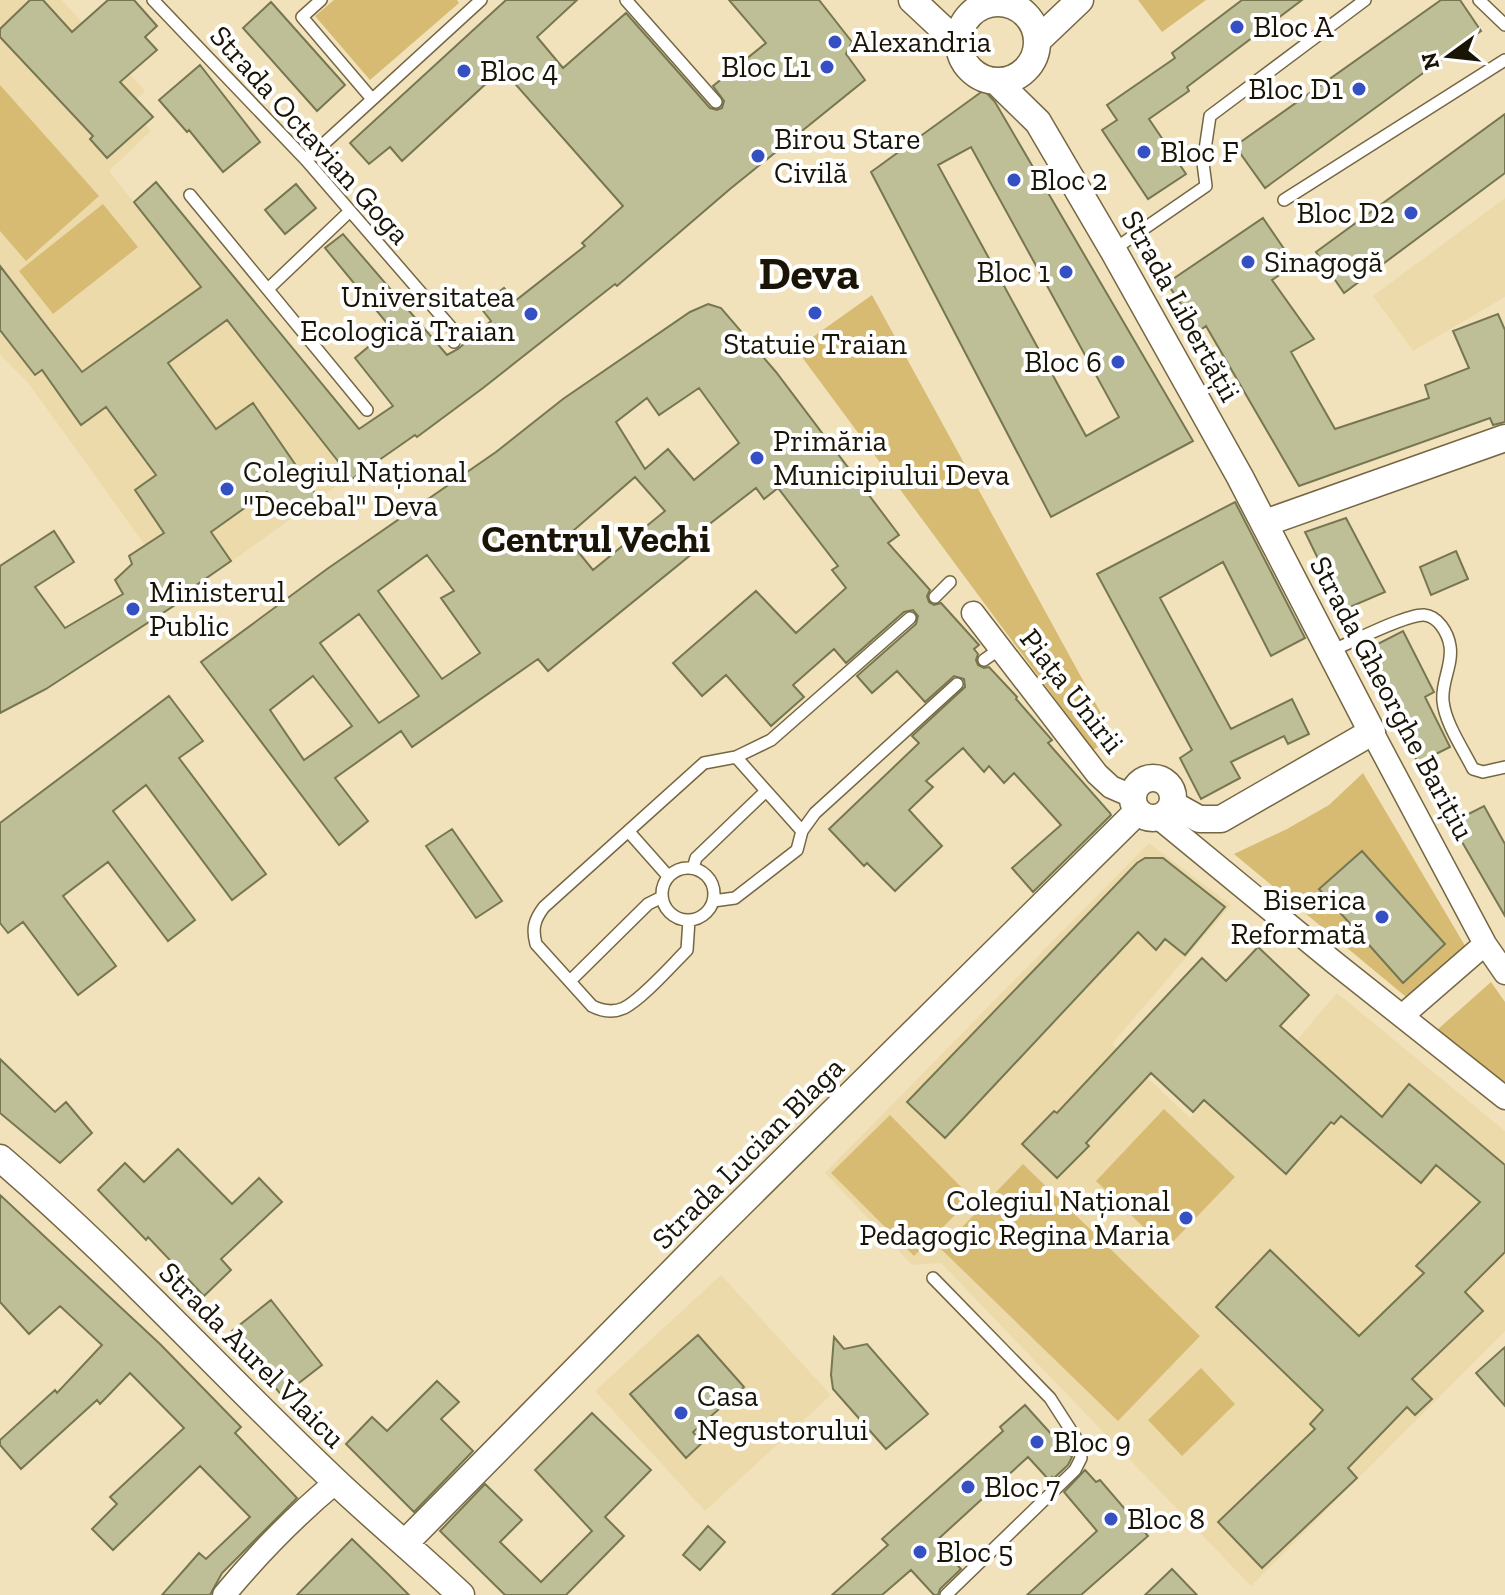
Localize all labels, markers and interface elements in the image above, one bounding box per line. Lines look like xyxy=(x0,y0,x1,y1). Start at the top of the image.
place label: Bloc A xyxy=(1253,9,1334,45)
north arrow xyxy=(1409,16,1489,96)
street label: Strada Octavian Goga xyxy=(202,18,418,252)
marker: Bloc A xyxy=(1228,18,1246,36)
place label: Alexandria xyxy=(851,24,991,60)
marker: Alexandria xyxy=(826,33,844,51)
place label: Bloc L1 xyxy=(721,49,811,85)
text: N xyxy=(1415,49,1445,73)
place label: Bloc 4 xyxy=(480,53,558,89)
marker: Bloc L1 xyxy=(818,58,836,76)
marker: Bloc 4 xyxy=(455,62,473,80)
place label: Bloc D1 xyxy=(1248,71,1343,107)
marker: Bloc D1 xyxy=(1350,80,1368,98)
place label: Birou Stare Civilă xyxy=(774,121,920,191)
place label: Bloc F xyxy=(1160,134,1239,170)
marker: Bloc F xyxy=(1135,143,1153,161)
marker: Birou Stare Civilă xyxy=(749,147,767,165)
place label: Bloc 2 xyxy=(1030,162,1107,198)
marker: Bloc 2 xyxy=(1005,171,1023,189)
place label: Bloc D2 xyxy=(1296,195,1395,231)
street label: Strada Libertății xyxy=(1114,204,1248,408)
marker: Bloc D2 xyxy=(1402,204,1420,222)
place label: Sinagogă xyxy=(1264,244,1383,280)
district label: Deva xyxy=(758,246,860,301)
marker: Sinagogă xyxy=(1239,253,1257,271)
place label: Bloc 1 xyxy=(976,254,1050,290)
marker: Bloc 1 xyxy=(1057,263,1075,281)
place label: Universitatea Ecologică Traian xyxy=(300,279,515,349)
marker: Statuie Traian xyxy=(806,304,824,322)
marker: Universitatea Ecologică Traian xyxy=(522,305,540,323)
place label: Statuie Traian xyxy=(723,326,907,362)
place label: Bloc 6 xyxy=(1024,344,1102,380)
marker: Bloc 6 xyxy=(1109,353,1127,371)
place label: Primăria Municipiului Deva xyxy=(773,423,1010,493)
marker: Primăria Municipiului Deva xyxy=(748,449,766,467)
place label: Colegiul Național "Decebal" Deva xyxy=(243,454,467,524)
marker: Colegiul Național "Decebal" Deva xyxy=(218,480,236,498)
district label: Centrul Vechi xyxy=(482,516,710,562)
street label: Strada Gheorghe Barițiu xyxy=(1302,550,1482,846)
place label: Ministerul Public xyxy=(149,574,285,644)
marker: Ministerul Public xyxy=(124,600,142,618)
street label: Piața Unirii xyxy=(1012,621,1132,761)
place label: Biserica Reformată xyxy=(1230,882,1366,952)
marker: Biserica Reformată xyxy=(1373,908,1391,926)
street label: Strada Lucian Blaga xyxy=(644,1049,852,1257)
place label: Colegiul Național Pedagogic Regina Maria xyxy=(859,1183,1170,1253)
marker: Colegiul Național Pedagogic Regina Maria xyxy=(1177,1209,1195,1227)
street label: Strada Aurel Vlaicu xyxy=(151,1254,353,1456)
place label: Casa Negustorului xyxy=(697,1378,868,1448)
marker: Casa Negustorului xyxy=(672,1404,690,1422)
place label: Bloc 9 xyxy=(1053,1424,1131,1460)
marker: Bloc 9 xyxy=(1028,1433,1046,1451)
place label: Bloc 7 xyxy=(984,1469,1060,1505)
marker: Bloc 7 xyxy=(959,1478,977,1496)
place label: Bloc 8 xyxy=(1127,1501,1205,1537)
marker: Bloc 8 xyxy=(1102,1510,1120,1528)
place label: Bloc 5 xyxy=(936,1534,1013,1570)
marker: Bloc 5 xyxy=(911,1543,929,1561)

